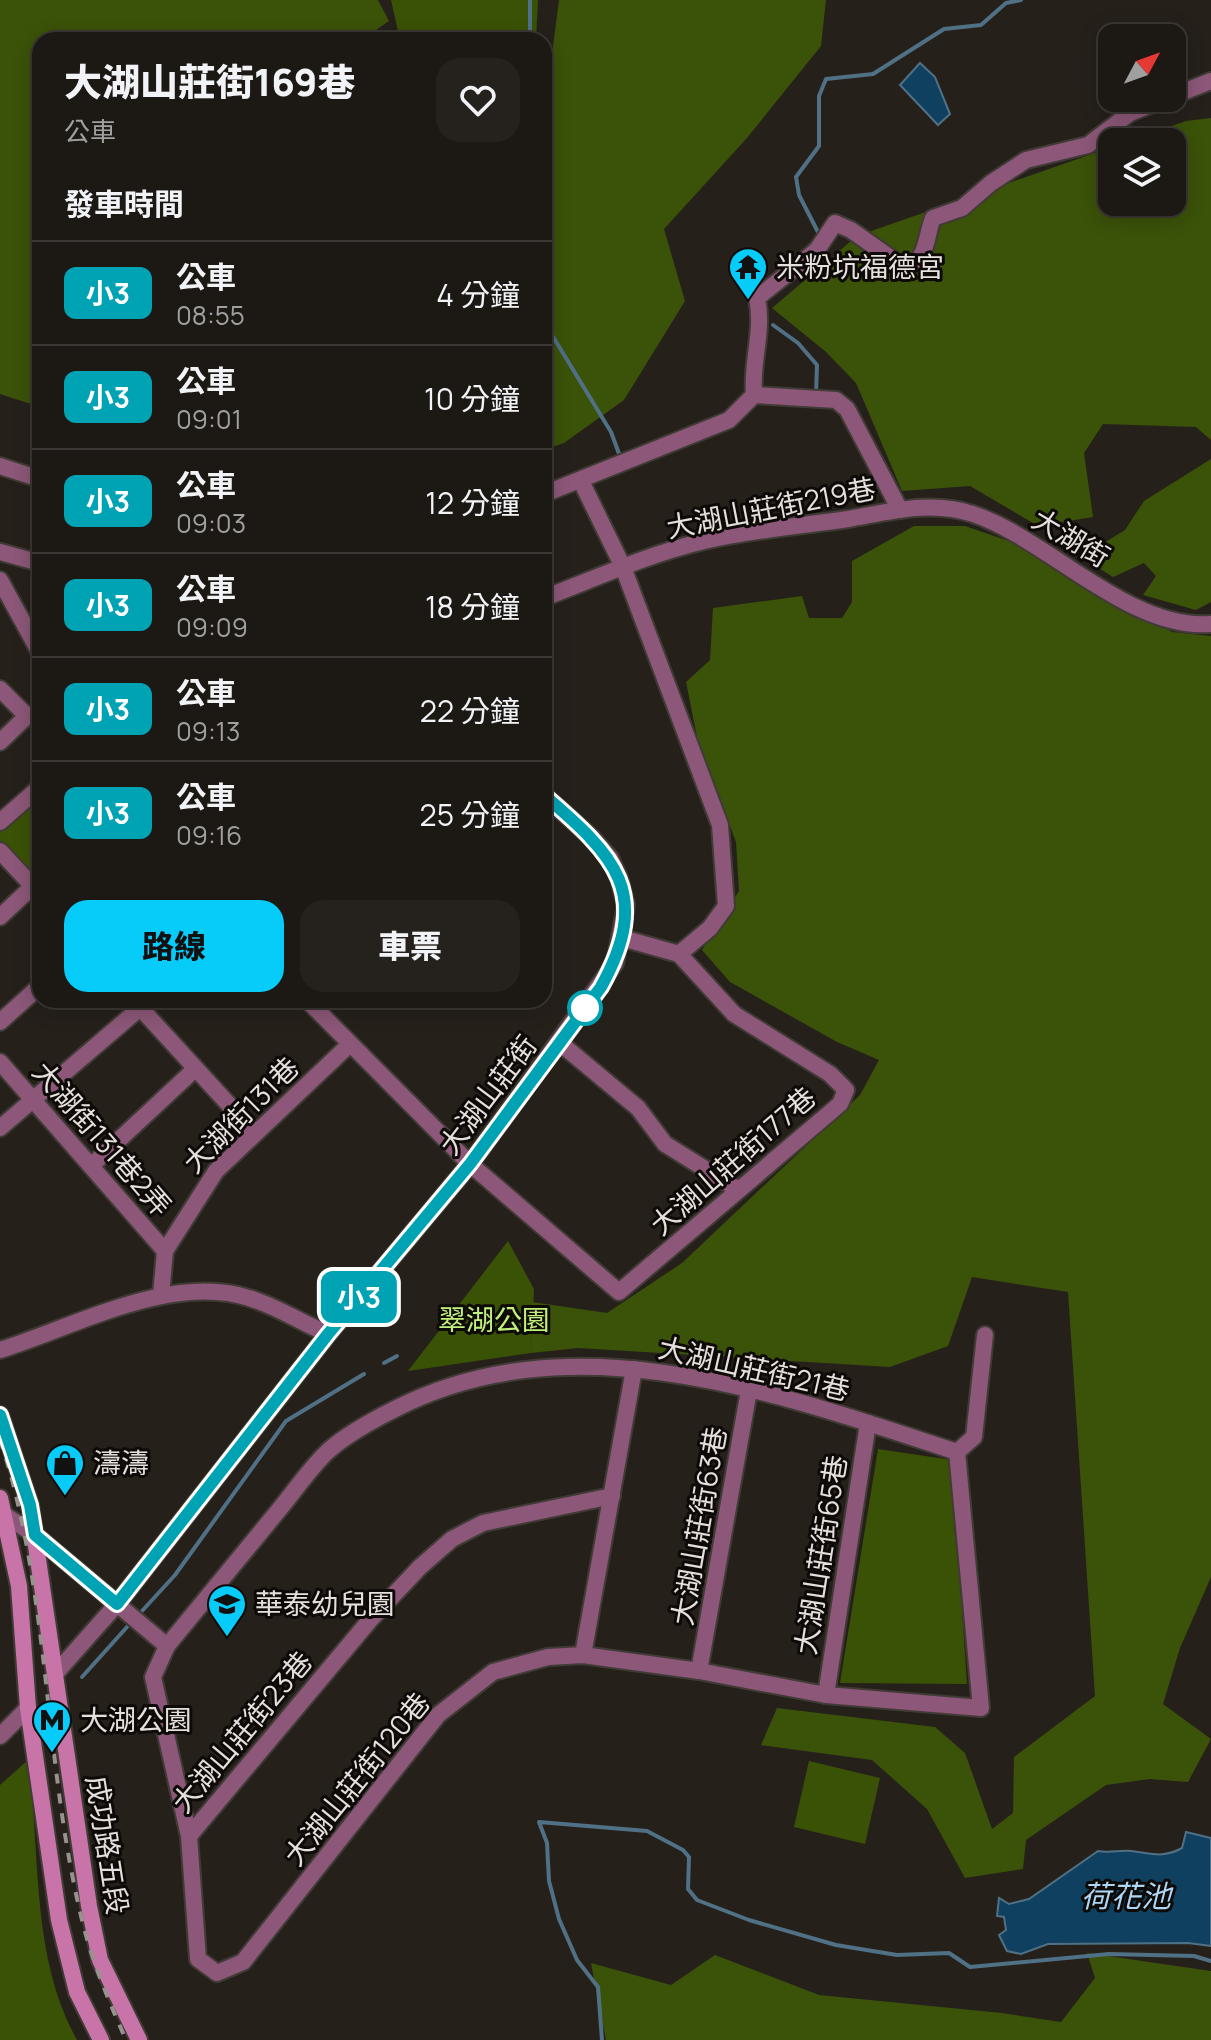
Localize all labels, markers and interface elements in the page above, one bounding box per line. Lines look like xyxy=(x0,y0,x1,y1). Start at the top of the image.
north arrow xyxy=(1098,24,1186,112)
map controls xyxy=(1098,24,1186,216)
text: 大湖山莊街169巷 xyxy=(64,55,355,107)
button: heart xyxy=(436,58,520,142)
text: 公車 xyxy=(64,113,116,149)
button: layers xyxy=(1098,128,1186,216)
text: 發車時間 xyxy=(64,183,184,224)
temple icon: 米粉坑福德宮 xyxy=(727,246,769,301)
place label: 米粉坑福德宮 xyxy=(776,247,944,285)
text: 公車 xyxy=(176,256,236,297)
text: 小3 xyxy=(86,274,130,312)
text: 4 分鐘 xyxy=(436,274,520,315)
text: 08:55 xyxy=(176,297,245,333)
text: 公車 xyxy=(176,360,236,401)
text: 小3 xyxy=(86,378,130,416)
text: 10 分鐘 xyxy=(424,378,520,419)
text: 09:01 xyxy=(176,401,242,437)
text: 公車 xyxy=(176,464,236,505)
street label: 大湖山莊街219巷 xyxy=(663,468,879,546)
text: 小3 xyxy=(86,482,130,520)
text: 12 分鐘 xyxy=(425,482,520,523)
street label: 大湖街 xyxy=(1026,499,1117,575)
text: 09:03 xyxy=(176,505,246,541)
text: 公車 xyxy=(176,568,236,609)
text: 小3 xyxy=(86,586,130,624)
text: 18 分鐘 xyxy=(425,586,520,627)
text: 09:09 xyxy=(176,609,248,645)
text: 公車 xyxy=(176,672,236,713)
text: 小3 xyxy=(86,690,130,728)
text: 22 分鐘 xyxy=(420,690,520,731)
text: 09:13 xyxy=(176,713,240,749)
text: 公車 xyxy=(176,776,236,817)
text: 小3 xyxy=(86,794,130,832)
text: 25 分鐘 xyxy=(420,794,520,835)
text: 09:16 xyxy=(176,817,242,853)
button: 路線 xyxy=(64,900,284,992)
button: 車票 xyxy=(300,900,520,992)
unlabelled marker xyxy=(568,991,602,1025)
street label: 大湖山莊街 xyxy=(430,1027,545,1162)
street label: 大湖街131巷 xyxy=(174,1048,307,1181)
street label: 大湖街131巷2弄 xyxy=(25,1053,181,1224)
street label: 大湖山莊街177巷 xyxy=(641,1078,823,1243)
line badge: 小3 xyxy=(323,1271,395,1323)
text: 小3 xyxy=(337,1278,381,1316)
park label: 翠湖公園 xyxy=(438,1300,550,1338)
street label: 大湖山莊街21巷 xyxy=(655,1328,853,1408)
street label: 大湖山莊街63巷 xyxy=(662,1424,734,1628)
shop icon: 濤濤 xyxy=(44,1442,86,1497)
place label: 濤濤 xyxy=(93,1443,149,1481)
street label: 大湖山莊街65巷 xyxy=(785,1452,855,1657)
school or university icon: 華泰幼兒園 xyxy=(206,1583,248,1638)
place label: 華泰幼兒園 xyxy=(255,1584,395,1622)
street label: 大湖山莊街23巷 xyxy=(163,1643,320,1820)
street label: 大湖山莊街120巷 xyxy=(275,1684,438,1873)
metro station icon: 大湖公園 xyxy=(31,1699,73,1754)
place label: 大湖公園 xyxy=(80,1700,192,1738)
street label: 成功路五段 xyxy=(78,1773,138,1917)
water label: 荷花池 xyxy=(1081,1875,1174,1916)

